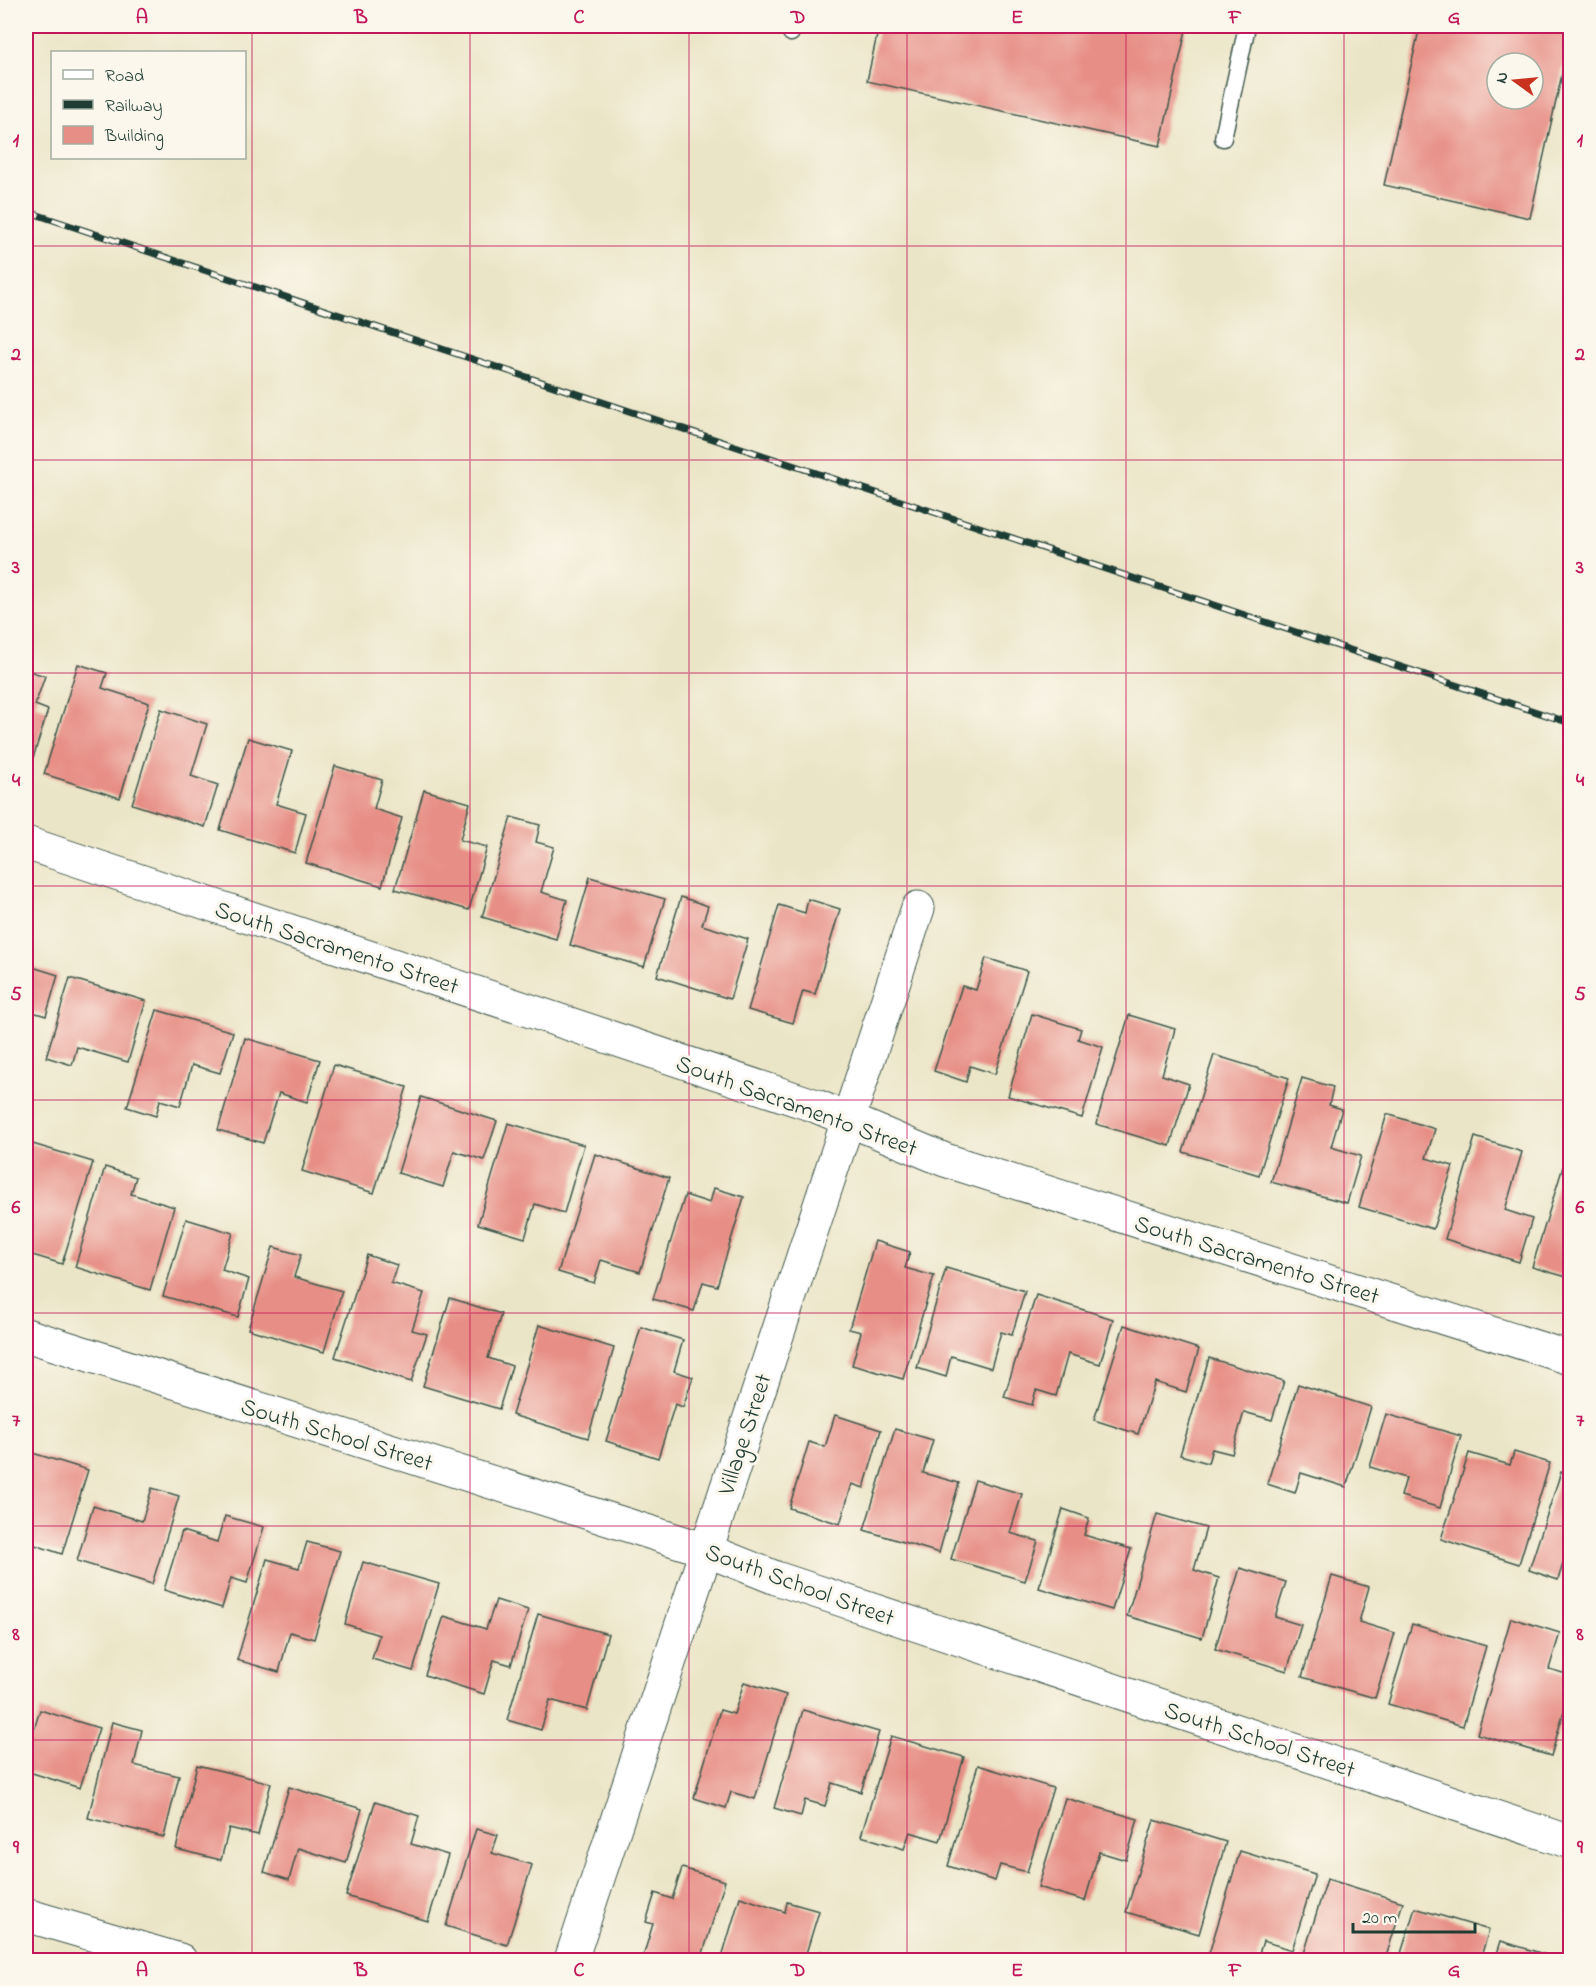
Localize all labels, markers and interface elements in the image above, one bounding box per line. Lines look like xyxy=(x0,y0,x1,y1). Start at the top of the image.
text: A xyxy=(136,4,148,33)
text: B xyxy=(353,4,368,33)
text: C xyxy=(574,4,585,33)
text: D xyxy=(790,4,805,33)
text: E xyxy=(1011,4,1023,33)
text: F xyxy=(1228,4,1242,33)
text: G xyxy=(1448,4,1461,33)
legend xyxy=(51,51,246,159)
north arrow xyxy=(1485,51,1545,111)
text: Road xyxy=(105,64,144,90)
text: N xyxy=(1489,69,1515,86)
text: Railway xyxy=(105,94,162,120)
text: Building xyxy=(104,124,164,151)
text: 1 xyxy=(13,127,20,156)
text: 1 xyxy=(1577,127,1584,156)
text: 2 xyxy=(10,341,21,370)
text: 2 xyxy=(1574,341,1585,370)
text: 3 xyxy=(11,554,20,583)
text: 3 xyxy=(1575,554,1584,583)
text: 4 xyxy=(12,767,21,796)
text: 4 xyxy=(1576,767,1585,796)
street label: South Sacramento Street xyxy=(210,893,463,1005)
text: 5 xyxy=(10,981,22,1010)
text: 5 xyxy=(1574,981,1586,1010)
street label: South Sacramento Street xyxy=(671,1047,922,1167)
text: 6 xyxy=(12,1194,21,1223)
text: 6 xyxy=(1576,1194,1585,1223)
street label: South Sacramento Street xyxy=(1129,1207,1383,1315)
street label: Village Street xyxy=(710,1370,782,1501)
street label: South School Street xyxy=(236,1391,437,1482)
text: 7 xyxy=(12,1407,21,1436)
text: 7 xyxy=(1576,1407,1585,1436)
street label: South School Street xyxy=(700,1536,899,1637)
text: 8 xyxy=(11,1621,20,1650)
text: 8 xyxy=(1575,1621,1584,1650)
street label: South School Street xyxy=(1159,1694,1359,1789)
text: 9 xyxy=(12,1834,20,1863)
text: 9 xyxy=(1576,1834,1584,1863)
scale bar xyxy=(1353,1896,1474,1934)
text: 20 m xyxy=(1362,1906,1397,1932)
text: A xyxy=(136,1957,148,1986)
text: B xyxy=(353,1957,368,1986)
text: C xyxy=(574,1957,585,1986)
text: D xyxy=(790,1957,805,1986)
text: E xyxy=(1011,1957,1023,1986)
text: F xyxy=(1228,1957,1242,1986)
text: G xyxy=(1448,1957,1461,1986)

